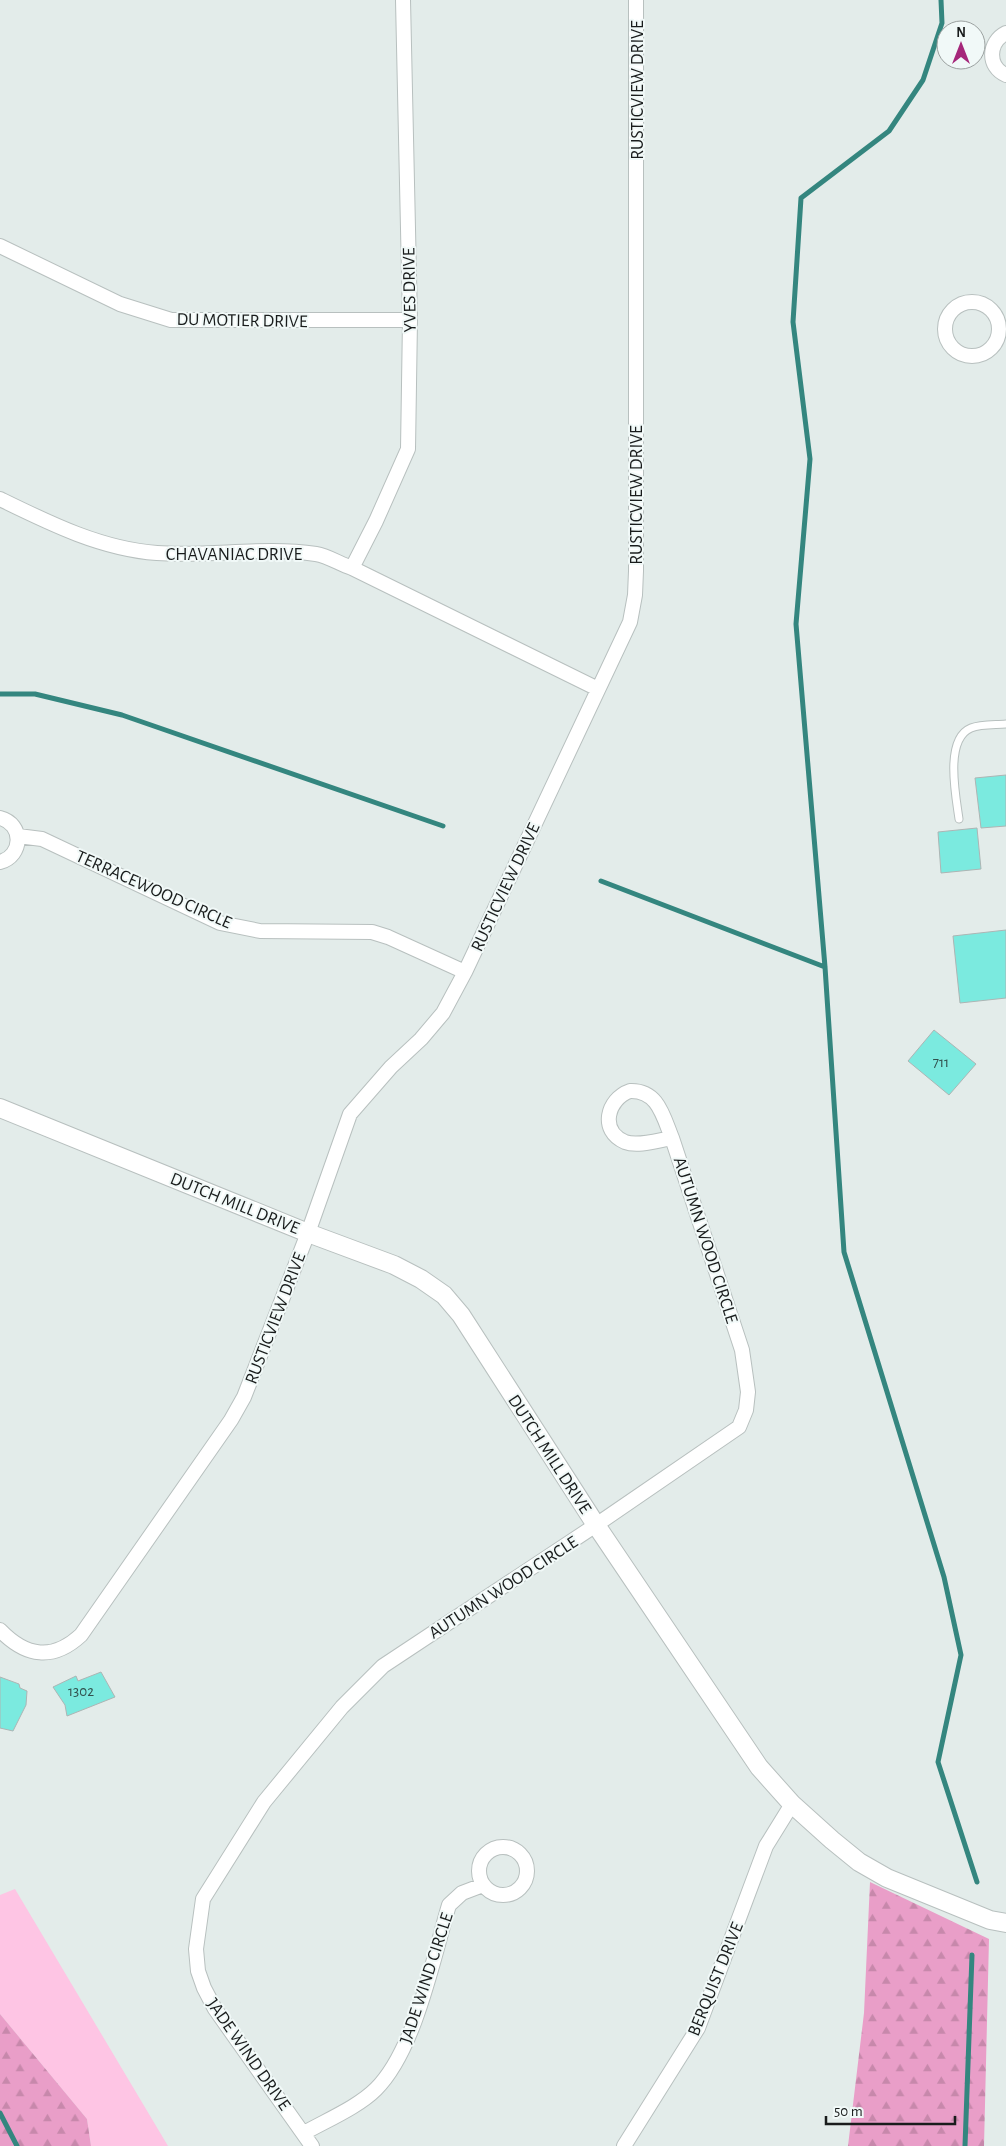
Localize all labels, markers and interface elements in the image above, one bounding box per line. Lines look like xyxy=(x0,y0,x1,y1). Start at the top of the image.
street label: RUSTICVIEW DRIVE xyxy=(629,20,647,160)
north arrow xyxy=(936,20,986,70)
text: N xyxy=(956,26,966,40)
street label: YVES DRIVE xyxy=(400,247,420,333)
street label: DU MOTIER DRIVE xyxy=(176,311,308,331)
street label: RUSTICVIEW DRIVE xyxy=(628,425,646,565)
street label: CHAVANIAC DRIVE xyxy=(166,546,303,564)
street label: RUSTICVIEW DRIVE xyxy=(468,820,544,954)
street label: TERRACEWOOD CIRCLE xyxy=(73,847,234,933)
house number: 711 xyxy=(933,1055,949,1070)
street label: AUTUMN WOOD CIRCLE xyxy=(670,1155,741,1326)
street label: DUTCH MILL DRIVE xyxy=(167,1170,302,1238)
street label: RUSTICVIEW DRIVE xyxy=(243,1250,309,1387)
street label: DUTCH MILL DRIVE xyxy=(504,1392,594,1517)
street label: AUTUMN WOOD CIRCLE xyxy=(426,1533,582,1643)
house number: 1302 xyxy=(68,1684,94,1699)
street label: JADE WIND CIRCLE xyxy=(397,1910,457,2046)
street label: BERQUIST DRIVE xyxy=(685,1920,747,2039)
street label: JADE WIND DRIVE xyxy=(203,1995,294,2114)
scale bar xyxy=(826,2094,955,2126)
text: 50 m xyxy=(834,2104,863,2119)

